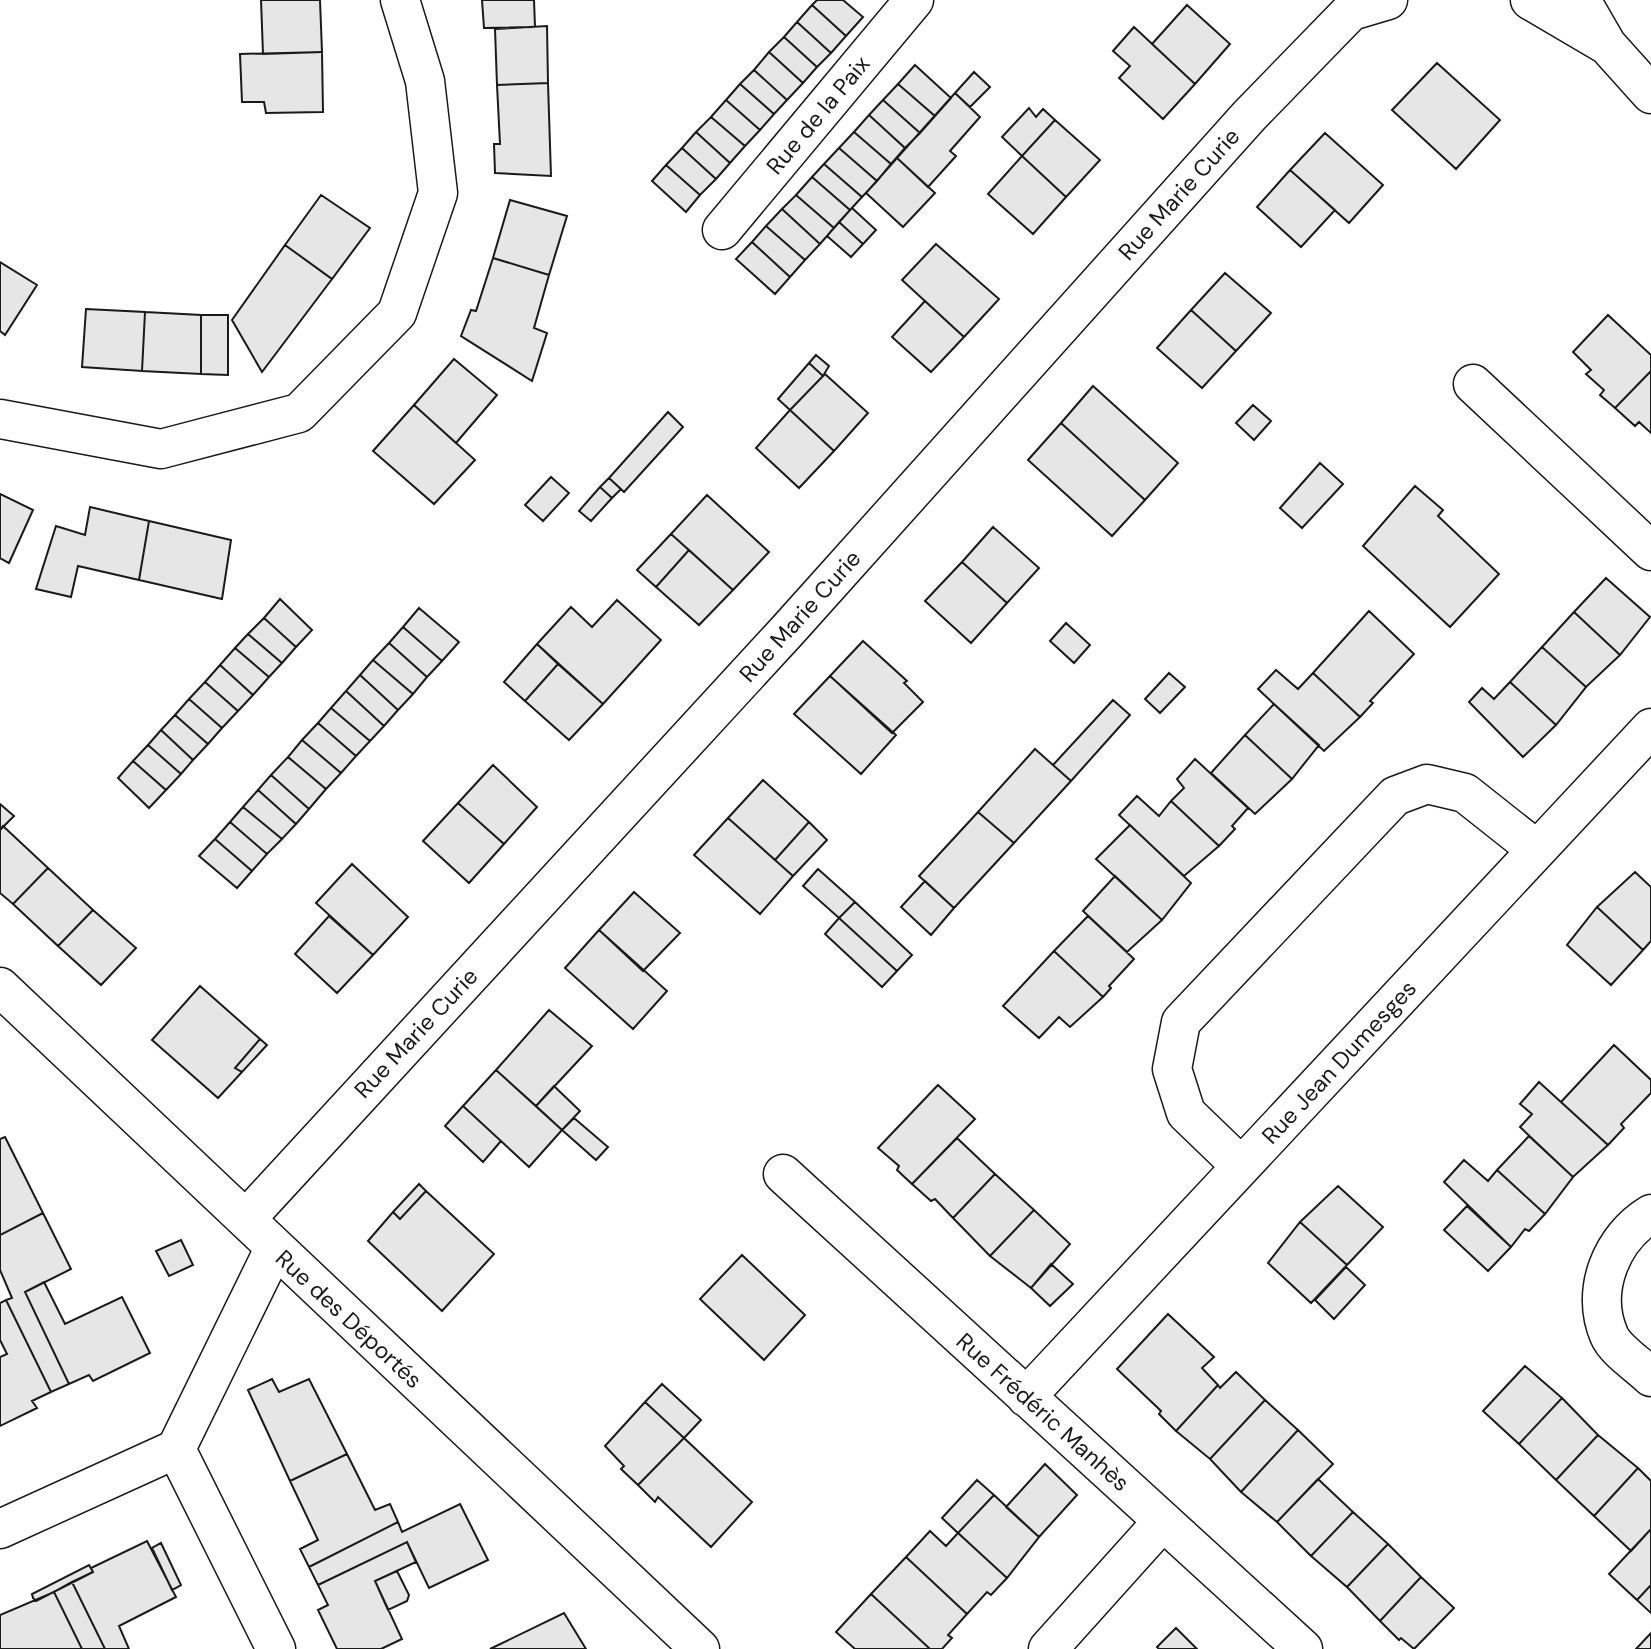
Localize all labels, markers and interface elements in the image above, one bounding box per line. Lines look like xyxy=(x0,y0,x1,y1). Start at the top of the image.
street label: Rue de la Paix xyxy=(760,50,876,180)
street label: Rue Marie Curie xyxy=(1112,122,1246,266)
street label: Rue Marie Curie xyxy=(733,544,867,688)
street label: Rue Marie Curie xyxy=(348,961,484,1105)
street label: Rue Jean Dumesges xyxy=(1255,974,1423,1150)
street label: Rue des Déportés xyxy=(269,1243,429,1395)
street label: Rue Frédéric Manhès xyxy=(950,1326,1136,1498)

